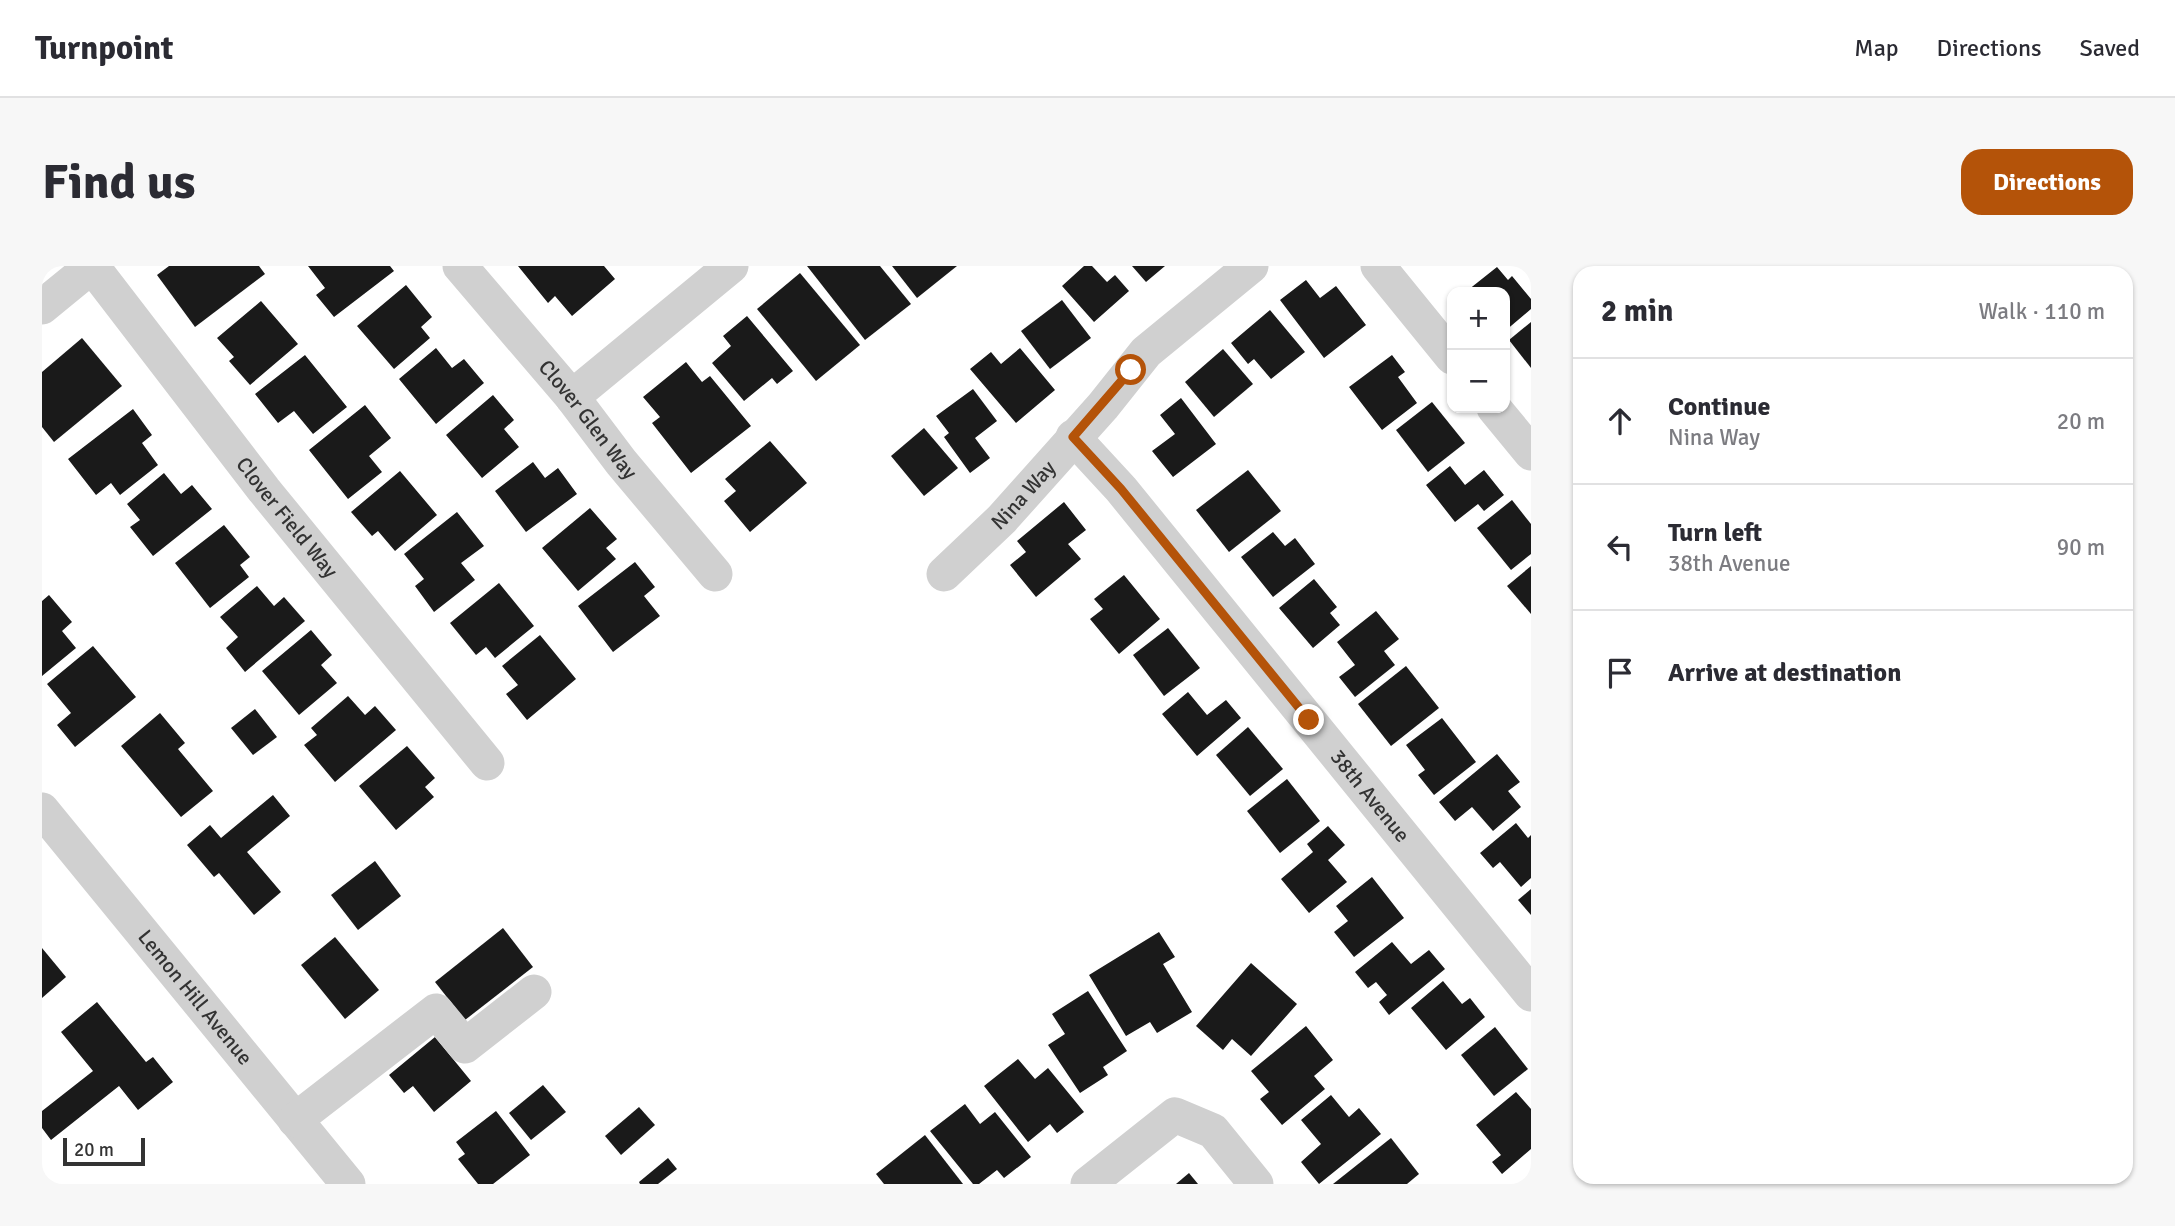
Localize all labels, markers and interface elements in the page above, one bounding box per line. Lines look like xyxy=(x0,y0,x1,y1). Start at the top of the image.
text: Turnpoint xyxy=(35,28,173,69)
text: Map xyxy=(1854,33,1899,63)
text: Directions xyxy=(1937,33,2042,63)
text: Saved xyxy=(2080,33,2140,63)
button: Directions xyxy=(1961,149,2133,215)
text: Find us xyxy=(42,152,195,212)
map controls xyxy=(1447,287,1510,413)
button: + xyxy=(1447,287,1510,350)
text: 2 min xyxy=(1601,293,1673,330)
text: Walk · 110 m xyxy=(1979,297,2105,326)
button: − xyxy=(1447,350,1510,413)
street label: Clover Glen Way xyxy=(533,354,643,485)
route start xyxy=(1115,354,1146,385)
text: Continue xyxy=(1668,391,1770,423)
icon: ahead xyxy=(1601,402,1639,440)
text: 20 m xyxy=(2057,407,2105,436)
text: Nina Way xyxy=(1668,423,1760,452)
street label: Clover Field Way xyxy=(231,452,344,583)
street label: Nina Way xyxy=(986,455,1061,535)
text: Turn left xyxy=(1668,517,1762,549)
icon: left xyxy=(1601,528,1639,566)
text: 90 m xyxy=(2057,533,2105,562)
text: 38th Avenue xyxy=(1668,549,1790,578)
icon: arrive xyxy=(1601,654,1639,692)
text: Arrive at destination xyxy=(1668,657,1901,689)
route end xyxy=(1293,704,1324,735)
street label: 38th Avenue xyxy=(1325,744,1415,847)
street label: Lemon Hill Avenue xyxy=(132,924,258,1070)
scale bar xyxy=(63,1135,145,1167)
text: 20 m xyxy=(74,1138,114,1162)

